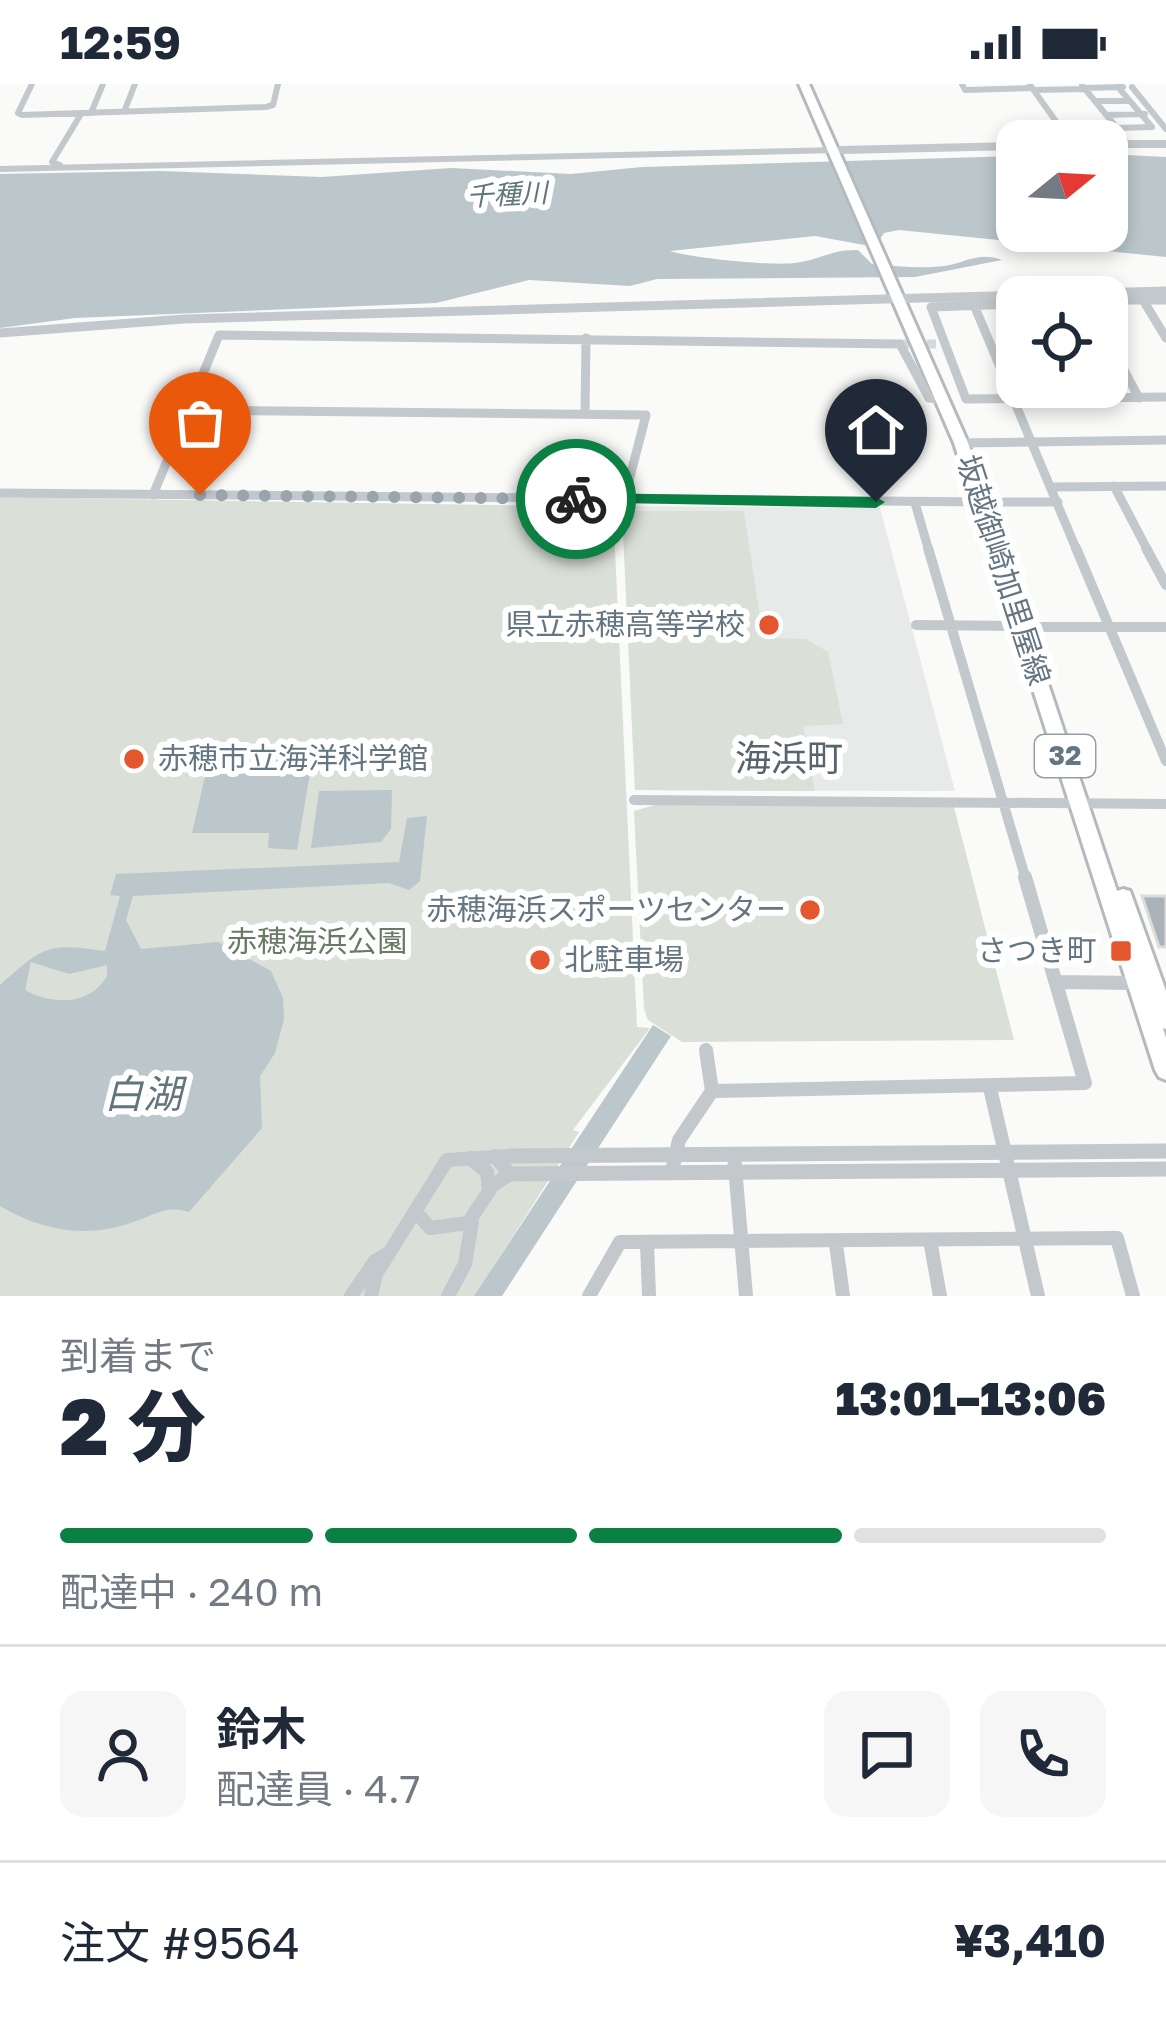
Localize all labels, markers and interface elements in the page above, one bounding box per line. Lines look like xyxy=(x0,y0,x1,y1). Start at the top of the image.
text: 12:59 xyxy=(60,15,181,69)
north arrow xyxy=(996,120,1128,252)
map controls xyxy=(996,120,1128,408)
water label: 千種川 xyxy=(466,176,551,212)
button: locate xyxy=(996,276,1128,408)
pin xyxy=(149,372,251,495)
pin xyxy=(825,379,927,502)
icon: bag xyxy=(167,390,233,456)
icon: home xyxy=(843,397,909,463)
courier xyxy=(516,439,636,559)
street label: 坂越御崎加里屋線 xyxy=(950,450,1058,689)
icon: bike xyxy=(543,466,609,532)
place label: 県立赤穂高等学校 xyxy=(505,606,745,642)
marker: 県立赤穂高等学校 xyxy=(756,612,782,638)
road number: 32 xyxy=(1035,735,1095,777)
district label: 海浜町 xyxy=(735,736,843,779)
place label: 赤穂市立海洋科学館 xyxy=(158,740,428,776)
marker: 赤穂市立海洋科学館 xyxy=(121,746,147,772)
place label: 赤穂海浜スポーツセンター xyxy=(427,891,786,927)
marker: 赤穂海浜スポーツセンター xyxy=(797,897,823,923)
park label: 赤穂海浜公園 xyxy=(227,923,407,959)
place label: さつき町 xyxy=(977,932,1097,968)
marker: さつき町 xyxy=(1108,938,1134,964)
place label: 北駐車場 xyxy=(564,941,684,977)
marker: 北駐車場 xyxy=(527,947,553,973)
water label: 白湖 xyxy=(104,1070,188,1117)
text: 到着まで xyxy=(60,1332,216,1379)
text: 13:01–13:06 xyxy=(836,1371,1106,1425)
text: 2 分 xyxy=(60,1379,206,1472)
text: 配達中 · 240 m xyxy=(60,1568,323,1615)
button: person xyxy=(60,1691,186,1817)
button: chat xyxy=(824,1691,950,1817)
button: phone xyxy=(980,1691,1106,1817)
text: 鈴木 xyxy=(216,1701,306,1755)
text: 配達員 · 4.7 xyxy=(216,1765,420,1812)
text: ¥3,410 xyxy=(954,1913,1106,1967)
text: 注文 #9564 xyxy=(60,1915,300,1969)

